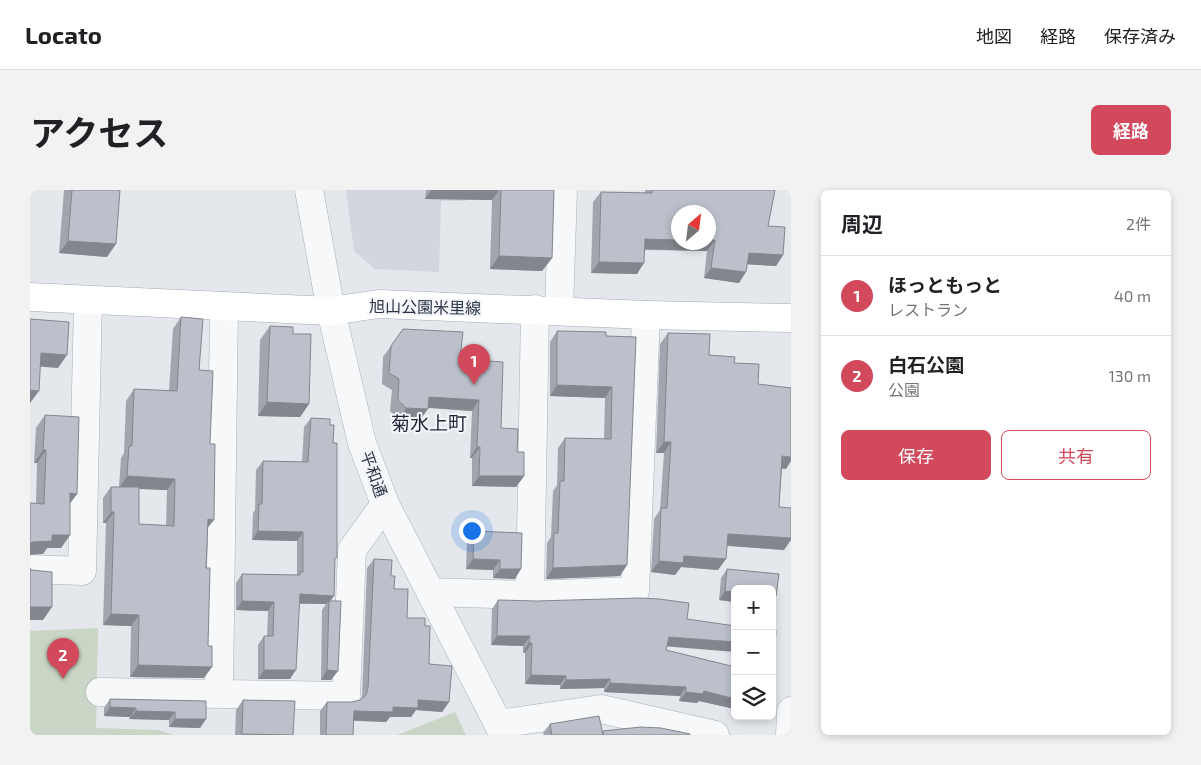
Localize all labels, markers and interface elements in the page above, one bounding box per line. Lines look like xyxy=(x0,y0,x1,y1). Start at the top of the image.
text: Locato xyxy=(25,20,102,49)
text: 地図 xyxy=(976,25,1012,47)
text: 経路 xyxy=(1040,25,1076,47)
text: 保存済み xyxy=(1104,25,1176,47)
button: 経路 xyxy=(1091,105,1171,155)
text: アクセス xyxy=(30,111,168,153)
north arrow xyxy=(671,205,716,250)
text: 周辺 xyxy=(841,211,883,236)
text: 2件 xyxy=(1126,214,1151,233)
text: ほっともっと xyxy=(888,273,1002,296)
text: 1 xyxy=(854,286,860,305)
text: 40 m xyxy=(1114,286,1151,305)
street label: 旭山公園米里線 xyxy=(369,296,481,317)
text: レストラン xyxy=(888,300,968,319)
pin: 1 xyxy=(458,344,490,385)
text: 白石公園 xyxy=(888,353,964,376)
text: 2 xyxy=(852,366,862,385)
text: 130 m xyxy=(1109,366,1151,385)
text: 公園 xyxy=(888,380,920,399)
district label: 菊水上町 xyxy=(391,411,467,434)
button: 保存 xyxy=(841,430,991,480)
button: 共有 xyxy=(1001,430,1151,480)
street label: 平和通 xyxy=(357,448,392,500)
your location xyxy=(459,518,485,544)
map controls xyxy=(731,585,776,720)
button: + xyxy=(731,585,776,630)
button: − xyxy=(731,630,776,675)
pin: 2 xyxy=(47,638,79,679)
button: layers xyxy=(731,675,776,720)

